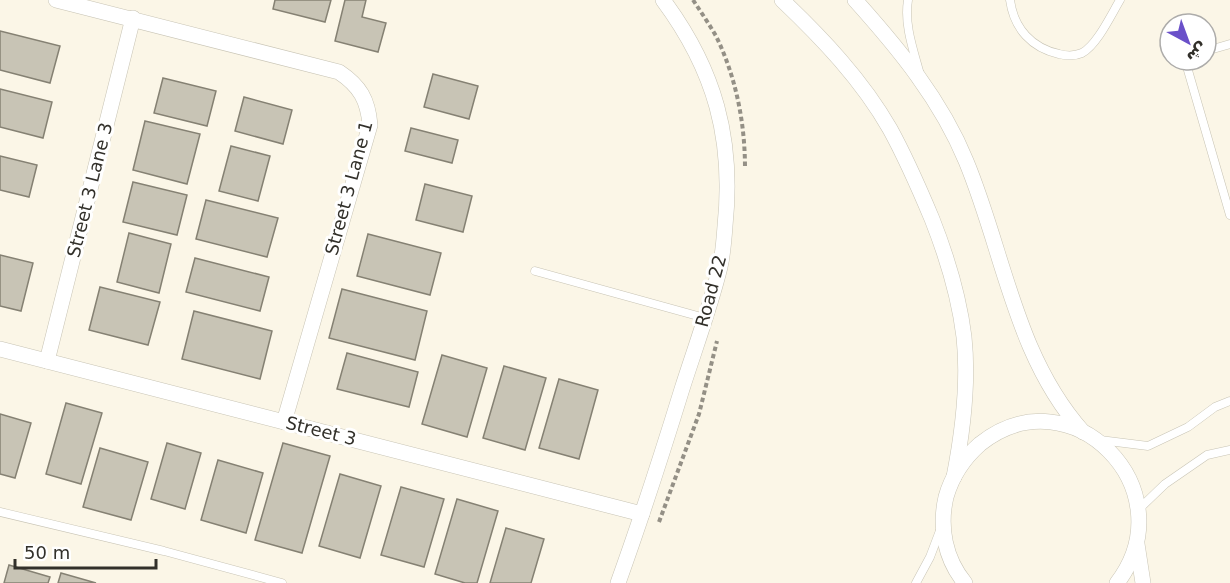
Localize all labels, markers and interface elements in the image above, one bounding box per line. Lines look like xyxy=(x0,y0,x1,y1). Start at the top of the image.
north arrow xyxy=(1158,12,1218,72)
text: ش xyxy=(1183,39,1212,67)
street label: Street 3 Lane 1 xyxy=(320,118,377,257)
street label: Street 3 Lane 3 xyxy=(63,120,116,260)
street label: Road 22 xyxy=(691,253,730,329)
street label: Street 3 xyxy=(284,412,359,449)
scale bar xyxy=(15,532,156,570)
text: 50 m xyxy=(24,542,70,563)

